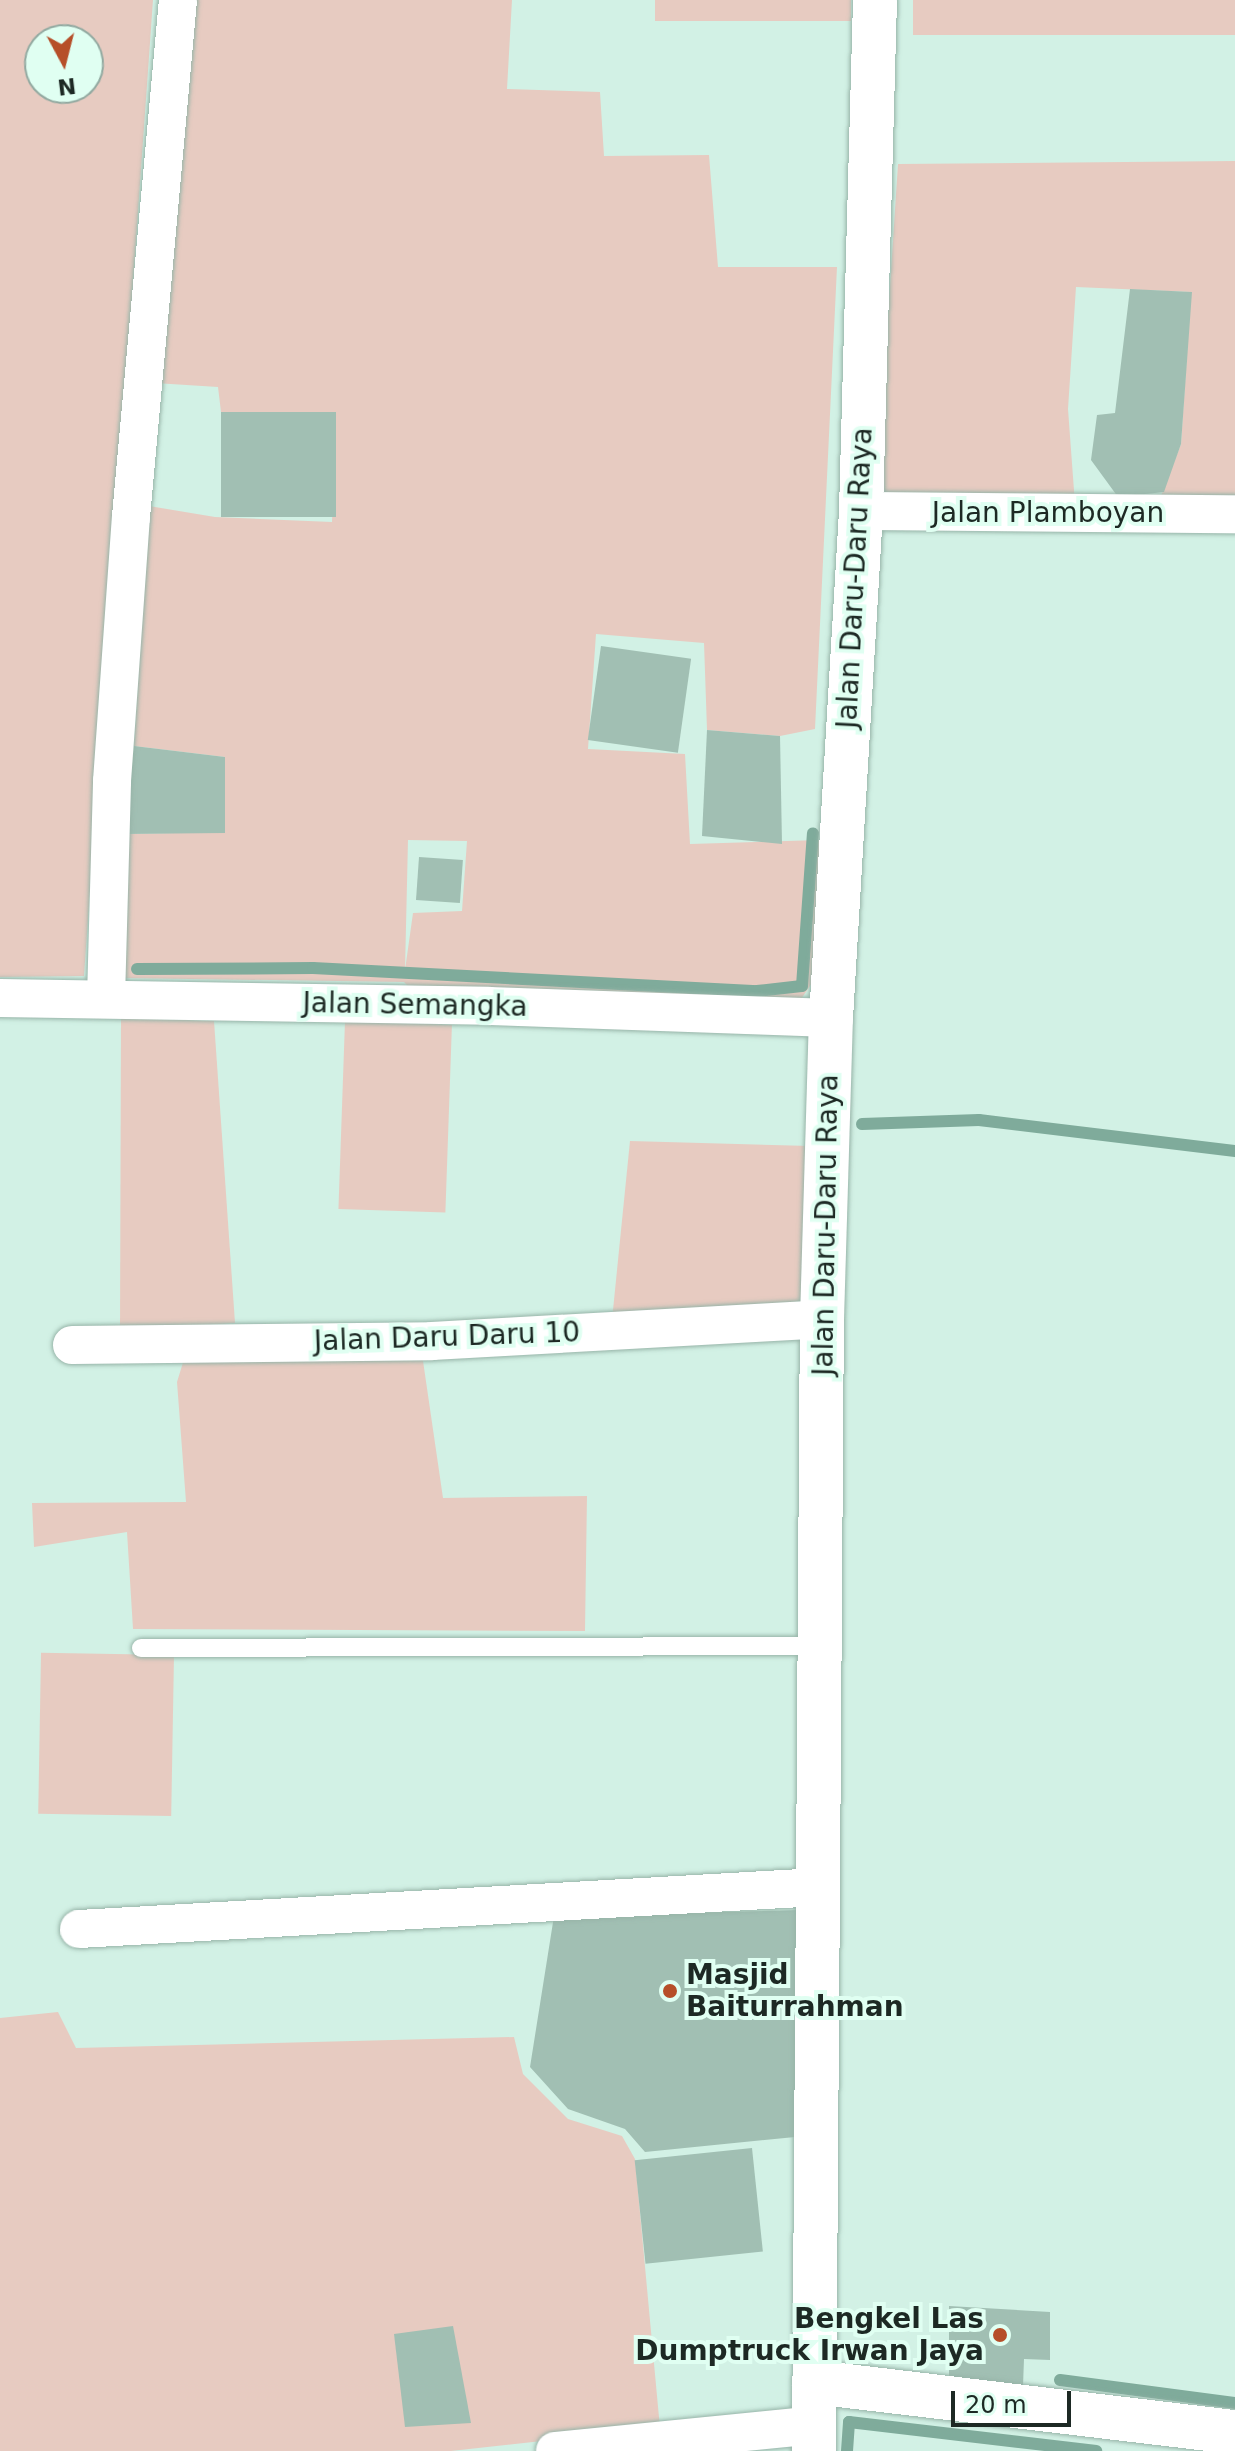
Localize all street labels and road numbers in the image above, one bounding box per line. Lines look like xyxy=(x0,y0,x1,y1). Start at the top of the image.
street label: Jalan Daru-Daru Raya xyxy=(830,426,880,730)
street label: Jalan Plamboyan xyxy=(932,496,1164,530)
street label: Jalan Semangka xyxy=(302,986,528,1024)
street label: Jalan Daru-Daru Raya xyxy=(807,1074,845,1376)
street label: Jalan Daru Daru 10 xyxy=(313,1316,581,1358)

